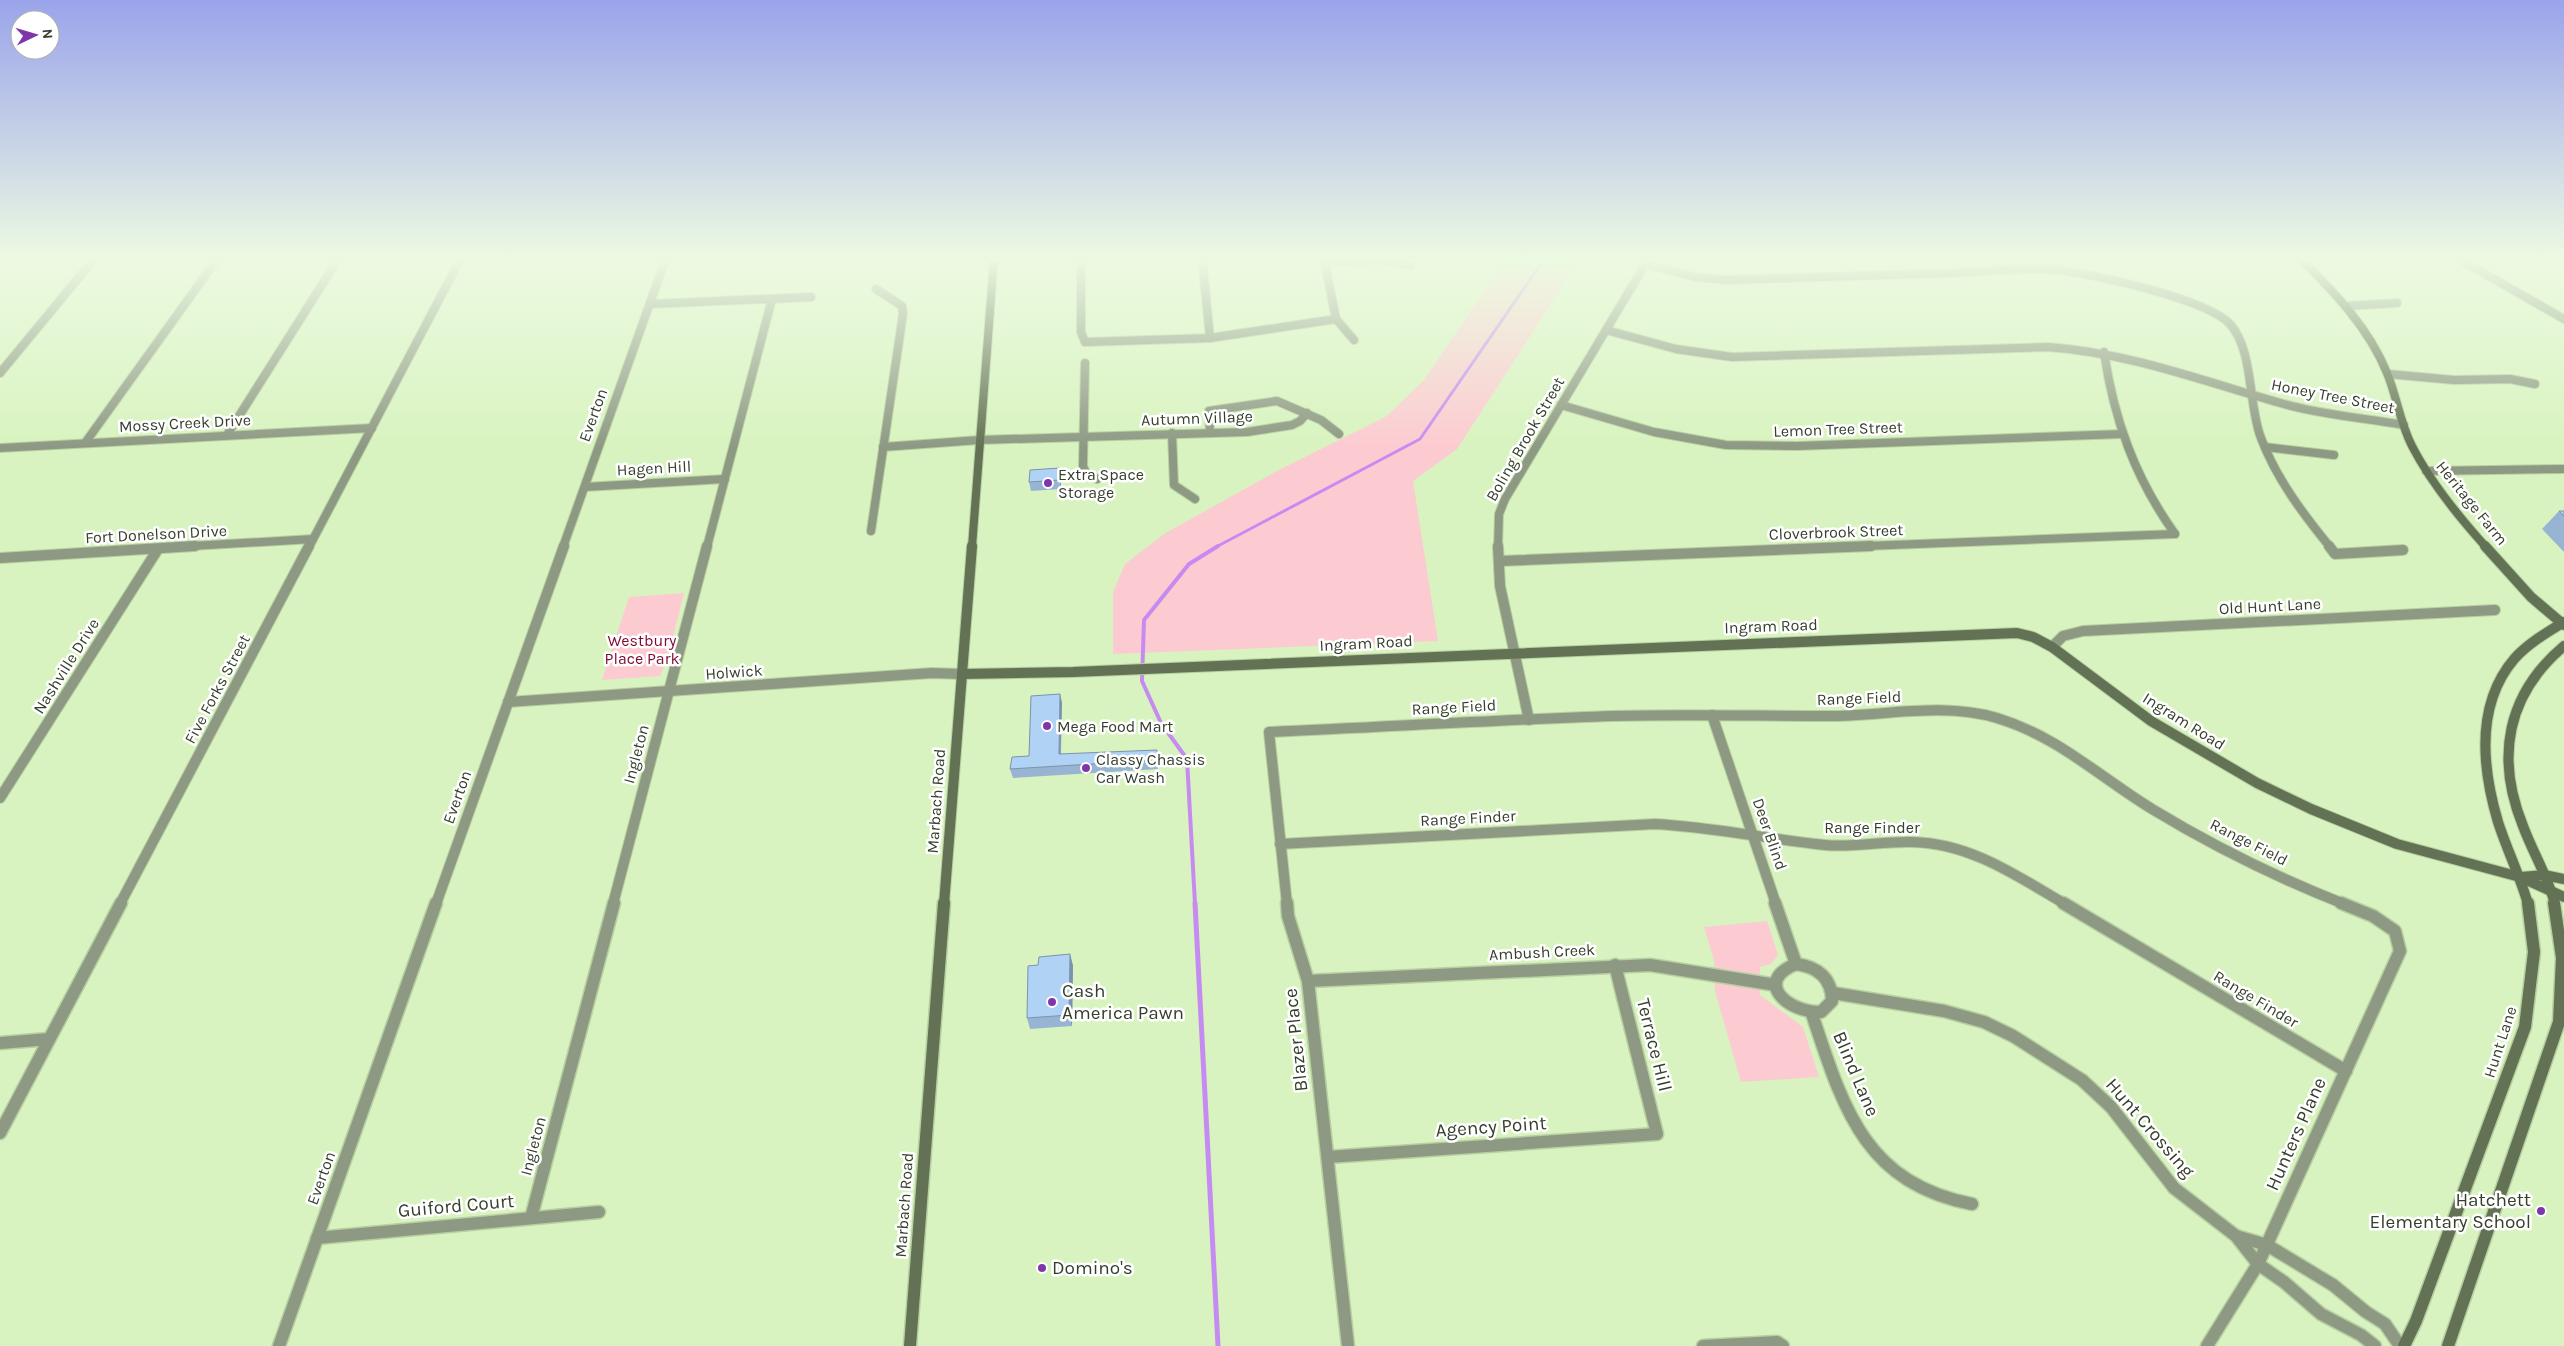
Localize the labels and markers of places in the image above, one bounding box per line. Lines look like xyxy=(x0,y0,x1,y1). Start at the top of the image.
place label: Extra Space Storage xyxy=(1058,465,1144,502)
marker: Extra Space Storage xyxy=(1042,477,1054,489)
place label: Mega Food Mart xyxy=(1057,717,1173,736)
marker: Mega Food Mart xyxy=(1041,720,1053,732)
place label: Classy Chassis Car Wash xyxy=(1096,750,1205,787)
marker: Classy Chassis Car Wash xyxy=(1080,762,1092,774)
place label: Cash America Pawn xyxy=(1062,980,1184,1024)
marker: Cash America Pawn xyxy=(1046,996,1058,1008)
place label: Hatchett Elementary School xyxy=(2370,1189,2531,1233)
marker: Hatchett Elementary School xyxy=(2535,1205,2547,1217)
place label: Domino's xyxy=(1052,1257,1133,1279)
marker: Domino's xyxy=(1036,1262,1048,1274)

